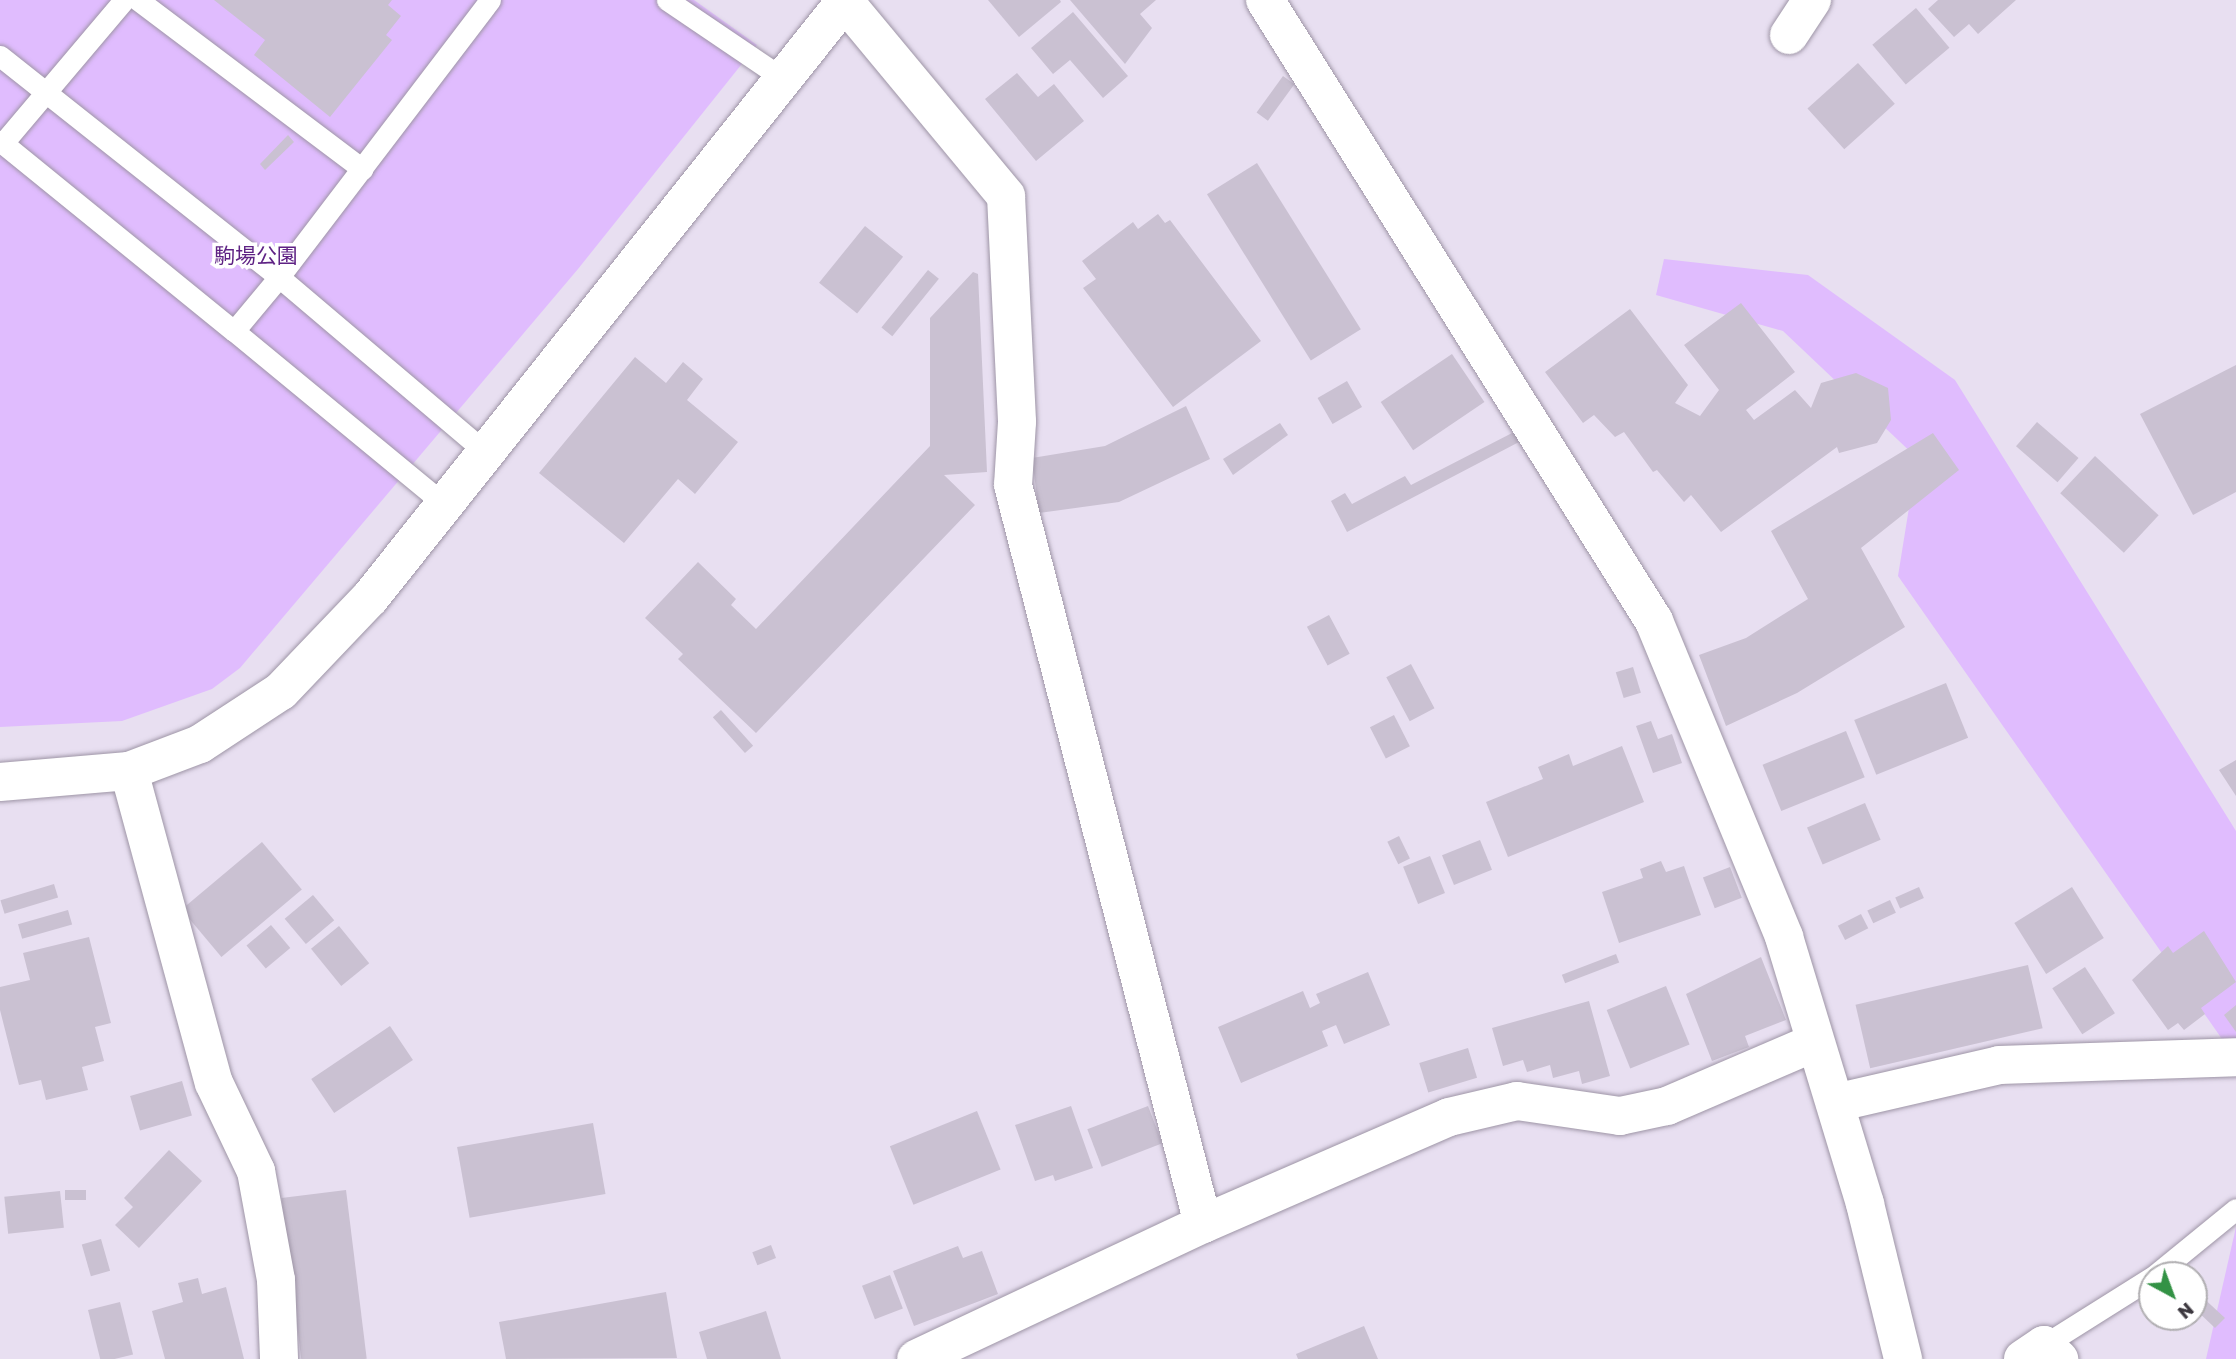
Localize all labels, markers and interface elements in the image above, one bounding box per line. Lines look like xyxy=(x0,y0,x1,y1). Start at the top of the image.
park label: 駒場公園 xyxy=(214,243,298,269)
north arrow xyxy=(2138,1261,2208,1331)
text: N xyxy=(2173,1298,2199,1324)

